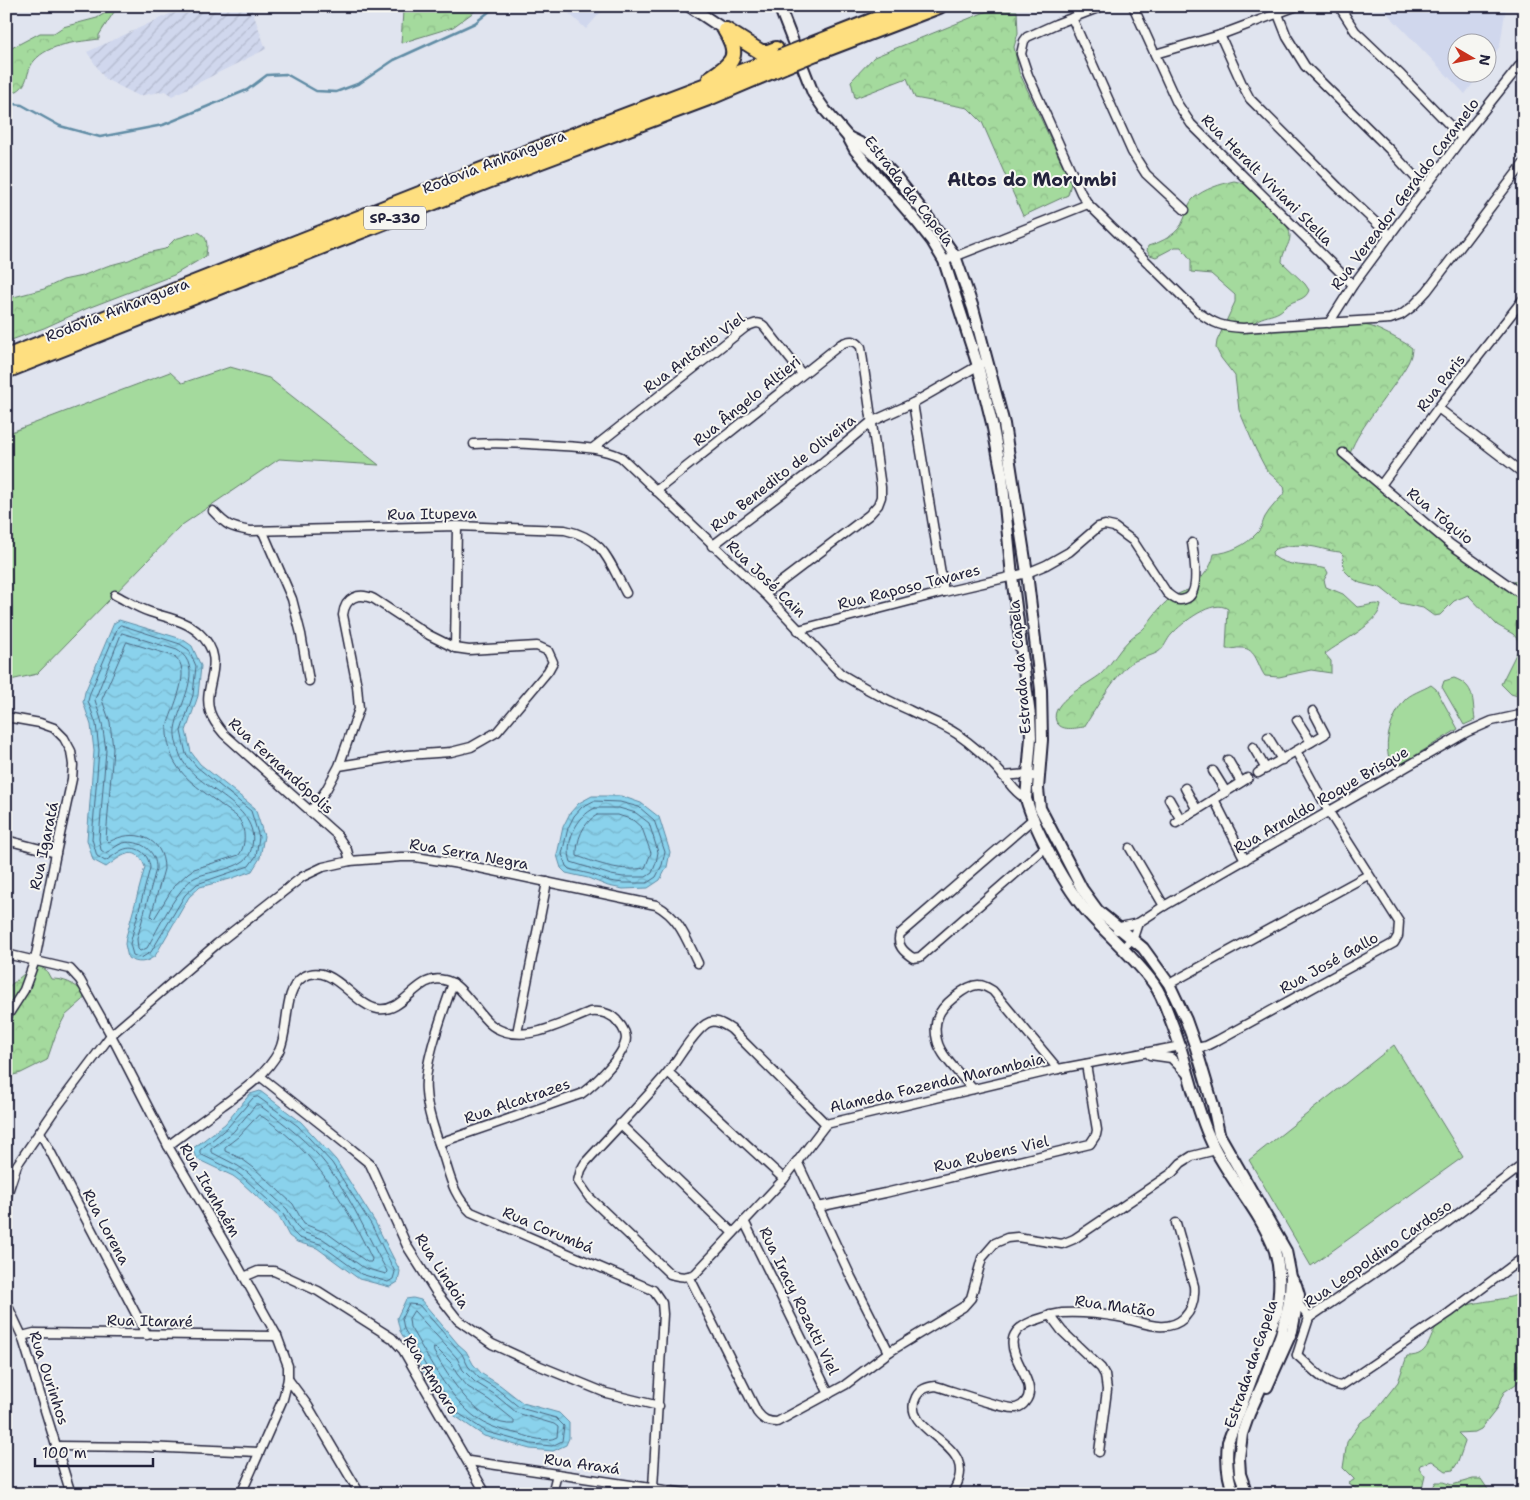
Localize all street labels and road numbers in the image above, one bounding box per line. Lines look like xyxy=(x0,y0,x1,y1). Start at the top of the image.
street label: Rua Vereador Geraldo Caramelo xyxy=(1326,94,1484,294)
street label: Rua Heralt Viviani Stella xyxy=(1197,110,1338,251)
street label: Rodovia Anhanguera xyxy=(419,125,569,199)
street label: Estrada da Capela xyxy=(860,132,959,251)
road number: SP-330 xyxy=(364,207,426,230)
street label: Rodovia Anhanguera xyxy=(42,273,192,347)
street label: Rua Antônio Viel xyxy=(639,308,749,398)
street label: Rua Paris xyxy=(1412,350,1470,416)
street label: Rua Ângelo Altieri xyxy=(688,351,805,451)
street label: Rua Benedito de Oliveira xyxy=(706,410,860,536)
street label: Rua Tóquio xyxy=(1403,483,1477,549)
street label: Rua Itupeva xyxy=(387,503,478,525)
street label: Rua José Cain xyxy=(722,536,810,622)
street label: Rua Raposo Tavares xyxy=(836,560,982,614)
street label: Estrada da Capela xyxy=(1004,598,1036,735)
street label: Rua Fernandópolis xyxy=(224,713,338,819)
street label: Rua Arnaldo Roque Brisque xyxy=(1230,742,1412,858)
street label: Rua Igaratá xyxy=(25,799,63,892)
street label: Rua Serra Negra xyxy=(408,834,531,874)
street label: Rua José Gallo xyxy=(1276,928,1382,998)
street label: Alameda Fazenda Marambaia xyxy=(828,1048,1047,1117)
street label: Rua Alcatrazes xyxy=(461,1074,573,1128)
street label: Rua Rubens Viel xyxy=(932,1131,1051,1177)
street label: Rua Itanhaém xyxy=(175,1139,245,1241)
street label: Rua Lorena xyxy=(78,1186,135,1269)
street label: Rua Leopoldino Cardoso xyxy=(1300,1195,1456,1313)
street label: Rua Corumbá xyxy=(499,1202,597,1258)
street label: Rua Iracy Rozatti Viel xyxy=(754,1224,844,1379)
street label: Rua Lindoia xyxy=(410,1230,474,1313)
street label: Rua Matão xyxy=(1074,1290,1156,1322)
street label: Estrada da Capela xyxy=(1220,1296,1283,1431)
street label: Rua Itararé xyxy=(107,1310,193,1332)
street label: Rua Ourinhos xyxy=(24,1329,74,1427)
street label: Rua Amparo xyxy=(399,1332,463,1418)
street label: Rua Araxá xyxy=(543,1449,622,1479)

